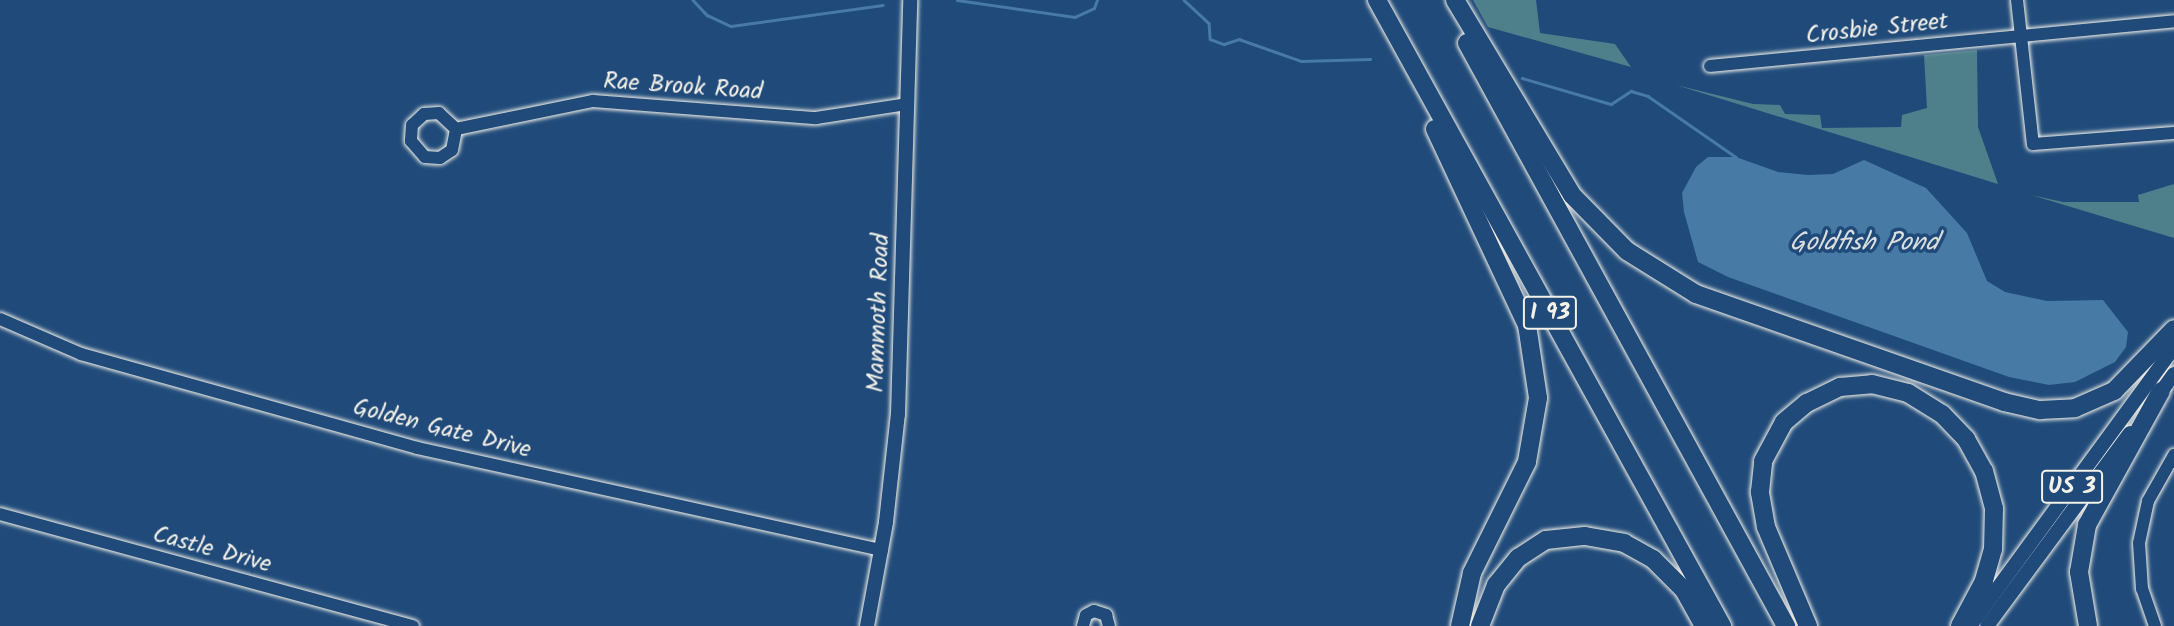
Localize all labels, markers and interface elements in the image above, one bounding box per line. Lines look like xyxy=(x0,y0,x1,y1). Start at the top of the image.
street label: Crosbie Street xyxy=(1804,7,1950,51)
street label: Rae Brook Road xyxy=(602,67,764,107)
water label: Goldfish Pond xyxy=(1790,228,1938,260)
street label: Mammoth Road xyxy=(862,233,896,393)
road number: I 93 xyxy=(1522,294,1578,332)
street label: Golden Gate Drive xyxy=(350,393,534,465)
road number: US 3 xyxy=(2040,467,2104,506)
street label: Castle Drive xyxy=(150,520,274,580)

